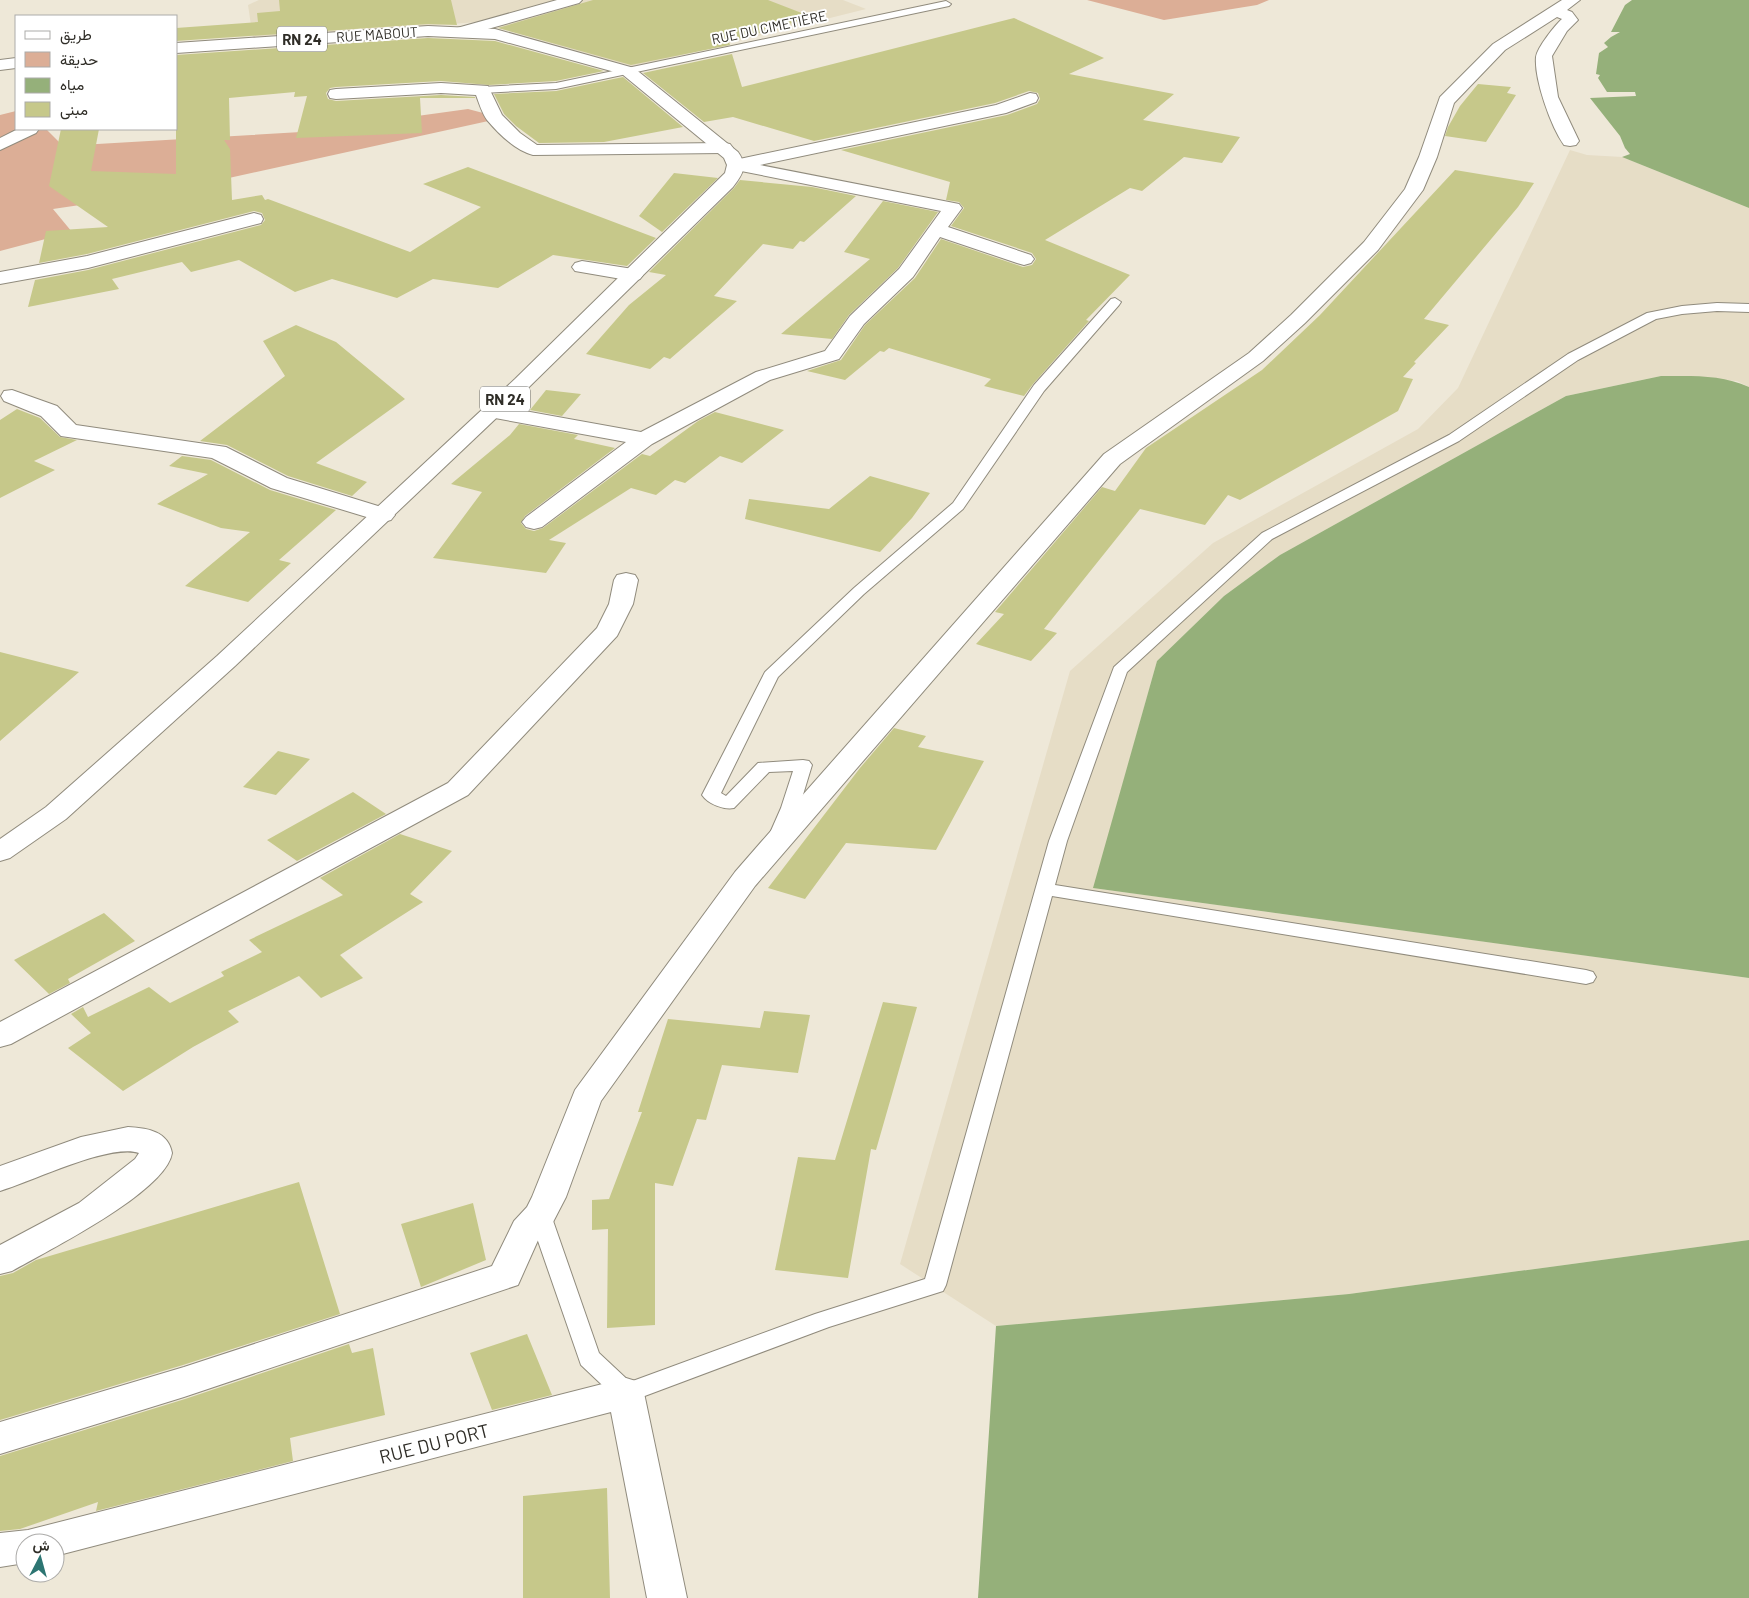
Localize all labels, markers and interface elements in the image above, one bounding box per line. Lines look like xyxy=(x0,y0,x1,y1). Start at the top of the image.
street label: RUE DU CIMETIÈRE xyxy=(710,7,828,47)
legend xyxy=(15,15,178,130)
street label: RUE MABOUT xyxy=(336,23,418,45)
text: طريق xyxy=(60,25,92,45)
road number: RN 24 xyxy=(277,26,327,52)
text: حديقة xyxy=(60,50,98,69)
text: مياه xyxy=(60,75,84,94)
text: مبنى xyxy=(60,100,88,120)
road number: RN 24 xyxy=(480,386,530,412)
street label: RUE DU PORT xyxy=(377,1418,491,1468)
north arrow xyxy=(15,1533,65,1583)
text: ش xyxy=(32,1535,51,1555)

